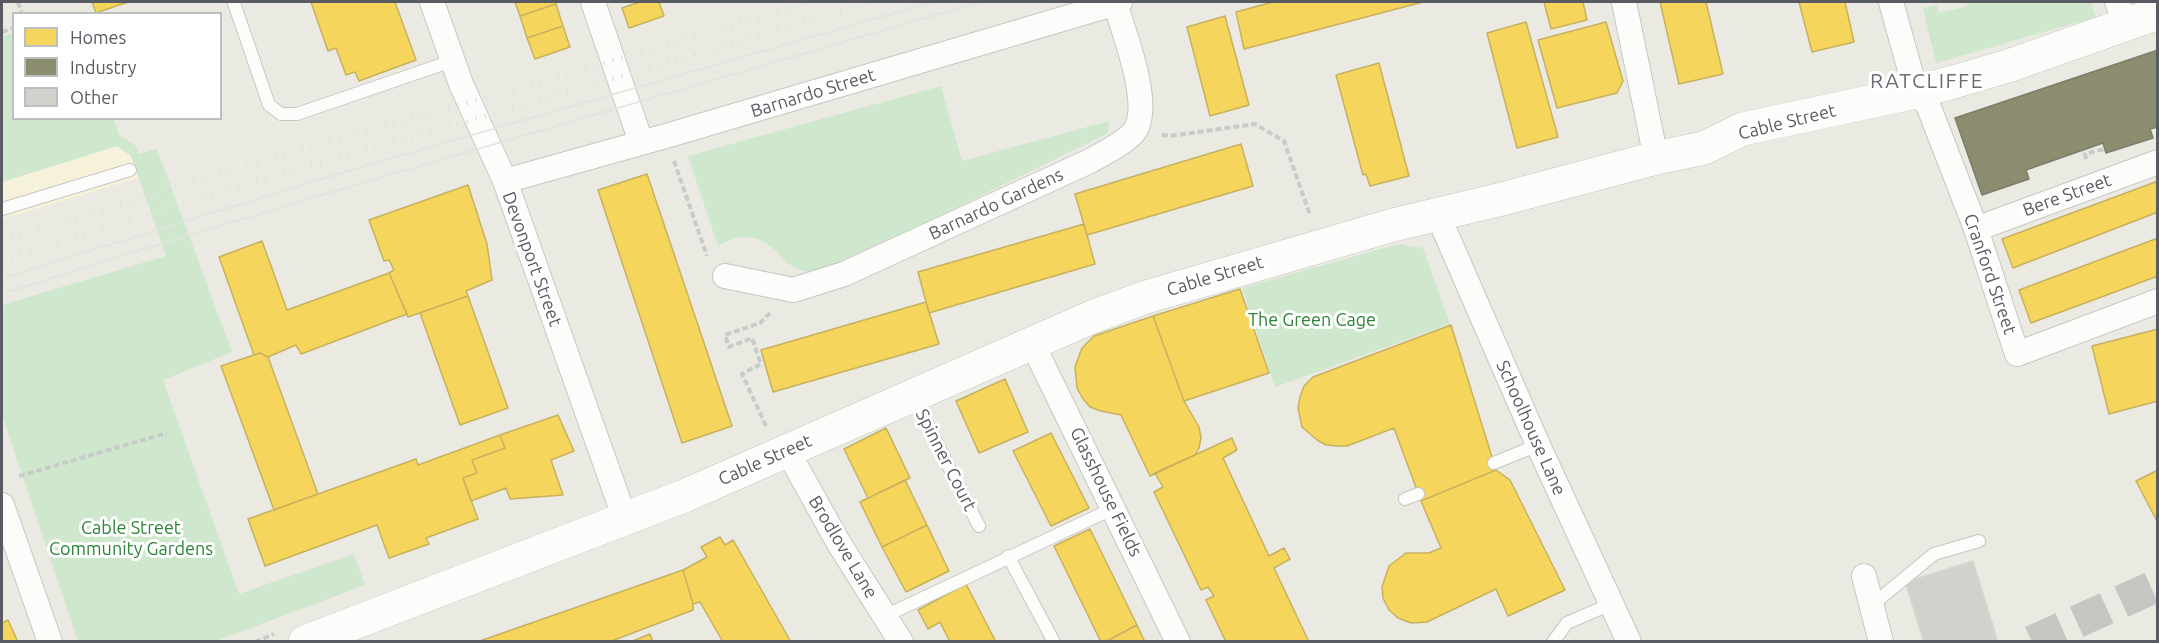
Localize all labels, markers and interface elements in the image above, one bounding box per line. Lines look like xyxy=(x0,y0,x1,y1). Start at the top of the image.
legend xyxy=(12,12,222,120)
text: Homes xyxy=(70,27,126,47)
text: Industry xyxy=(70,57,136,77)
street label: Barnardo Street xyxy=(748,64,878,122)
district label: RATCLIFFE xyxy=(1870,68,1984,94)
text: Other xyxy=(70,87,118,107)
street label: Cable Street xyxy=(1736,99,1838,145)
street label: Barnardo Gardens xyxy=(925,163,1067,245)
street label: Bere Street xyxy=(2020,169,2114,221)
street label: Devonport Street xyxy=(498,189,566,329)
street label: Cranford Street xyxy=(1959,211,2021,337)
street label: Cable Street xyxy=(1164,251,1266,301)
park label: The Green Cage xyxy=(1248,309,1376,331)
street label: Schoolhouse Lane xyxy=(1492,357,1570,499)
street label: Spinner Court xyxy=(911,405,981,515)
street label: Glasshouse Fields xyxy=(1065,424,1147,560)
street label: Cable Street xyxy=(715,430,815,490)
street label: Brodlove Lane xyxy=(804,492,882,602)
park label: Cable Street Community Gardens xyxy=(49,517,213,560)

